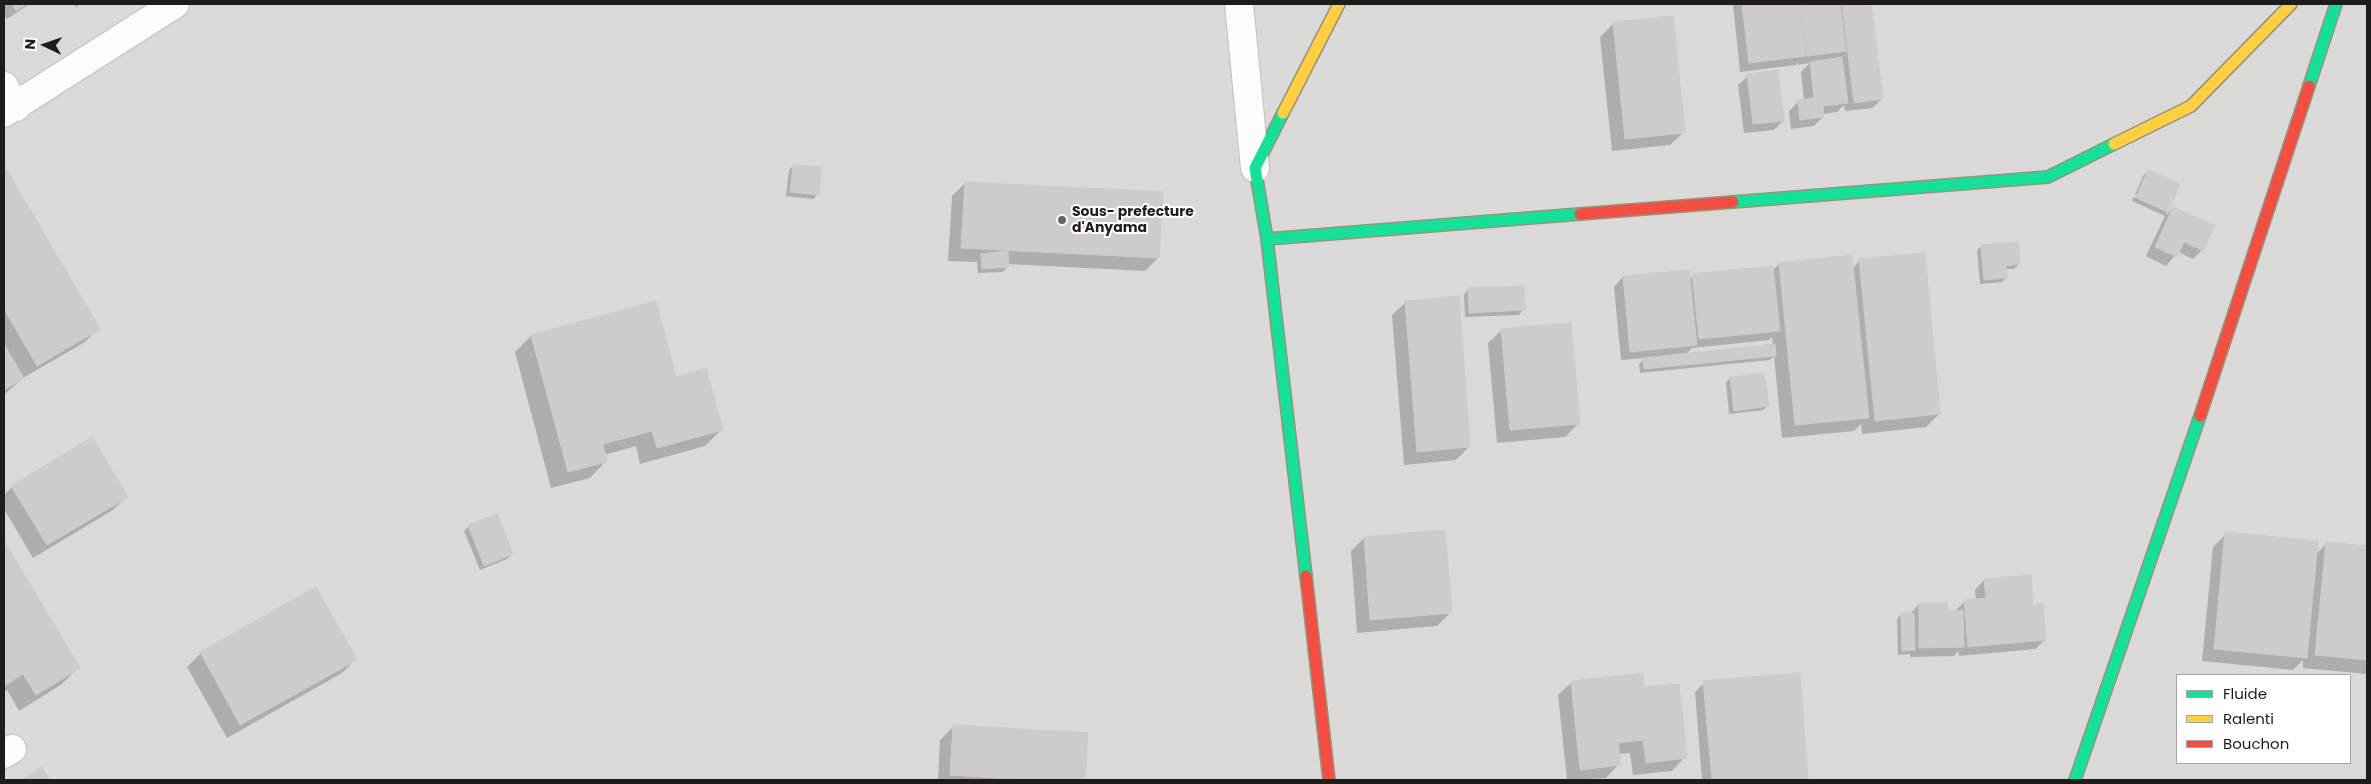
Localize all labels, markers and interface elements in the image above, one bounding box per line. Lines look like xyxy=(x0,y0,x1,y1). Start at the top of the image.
north arrow xyxy=(20,20,70,70)
text: N xyxy=(20,38,40,50)
place label: Sous- prefecture d'Anyama xyxy=(1072,204,1194,236)
marker: Sous- prefecture d'Anyama xyxy=(1056,214,1068,226)
legend xyxy=(2176,674,2351,764)
text: Fluide xyxy=(2223,683,2267,704)
text: Ralenti xyxy=(2223,708,2274,729)
text: Bouchon xyxy=(2223,733,2289,754)

